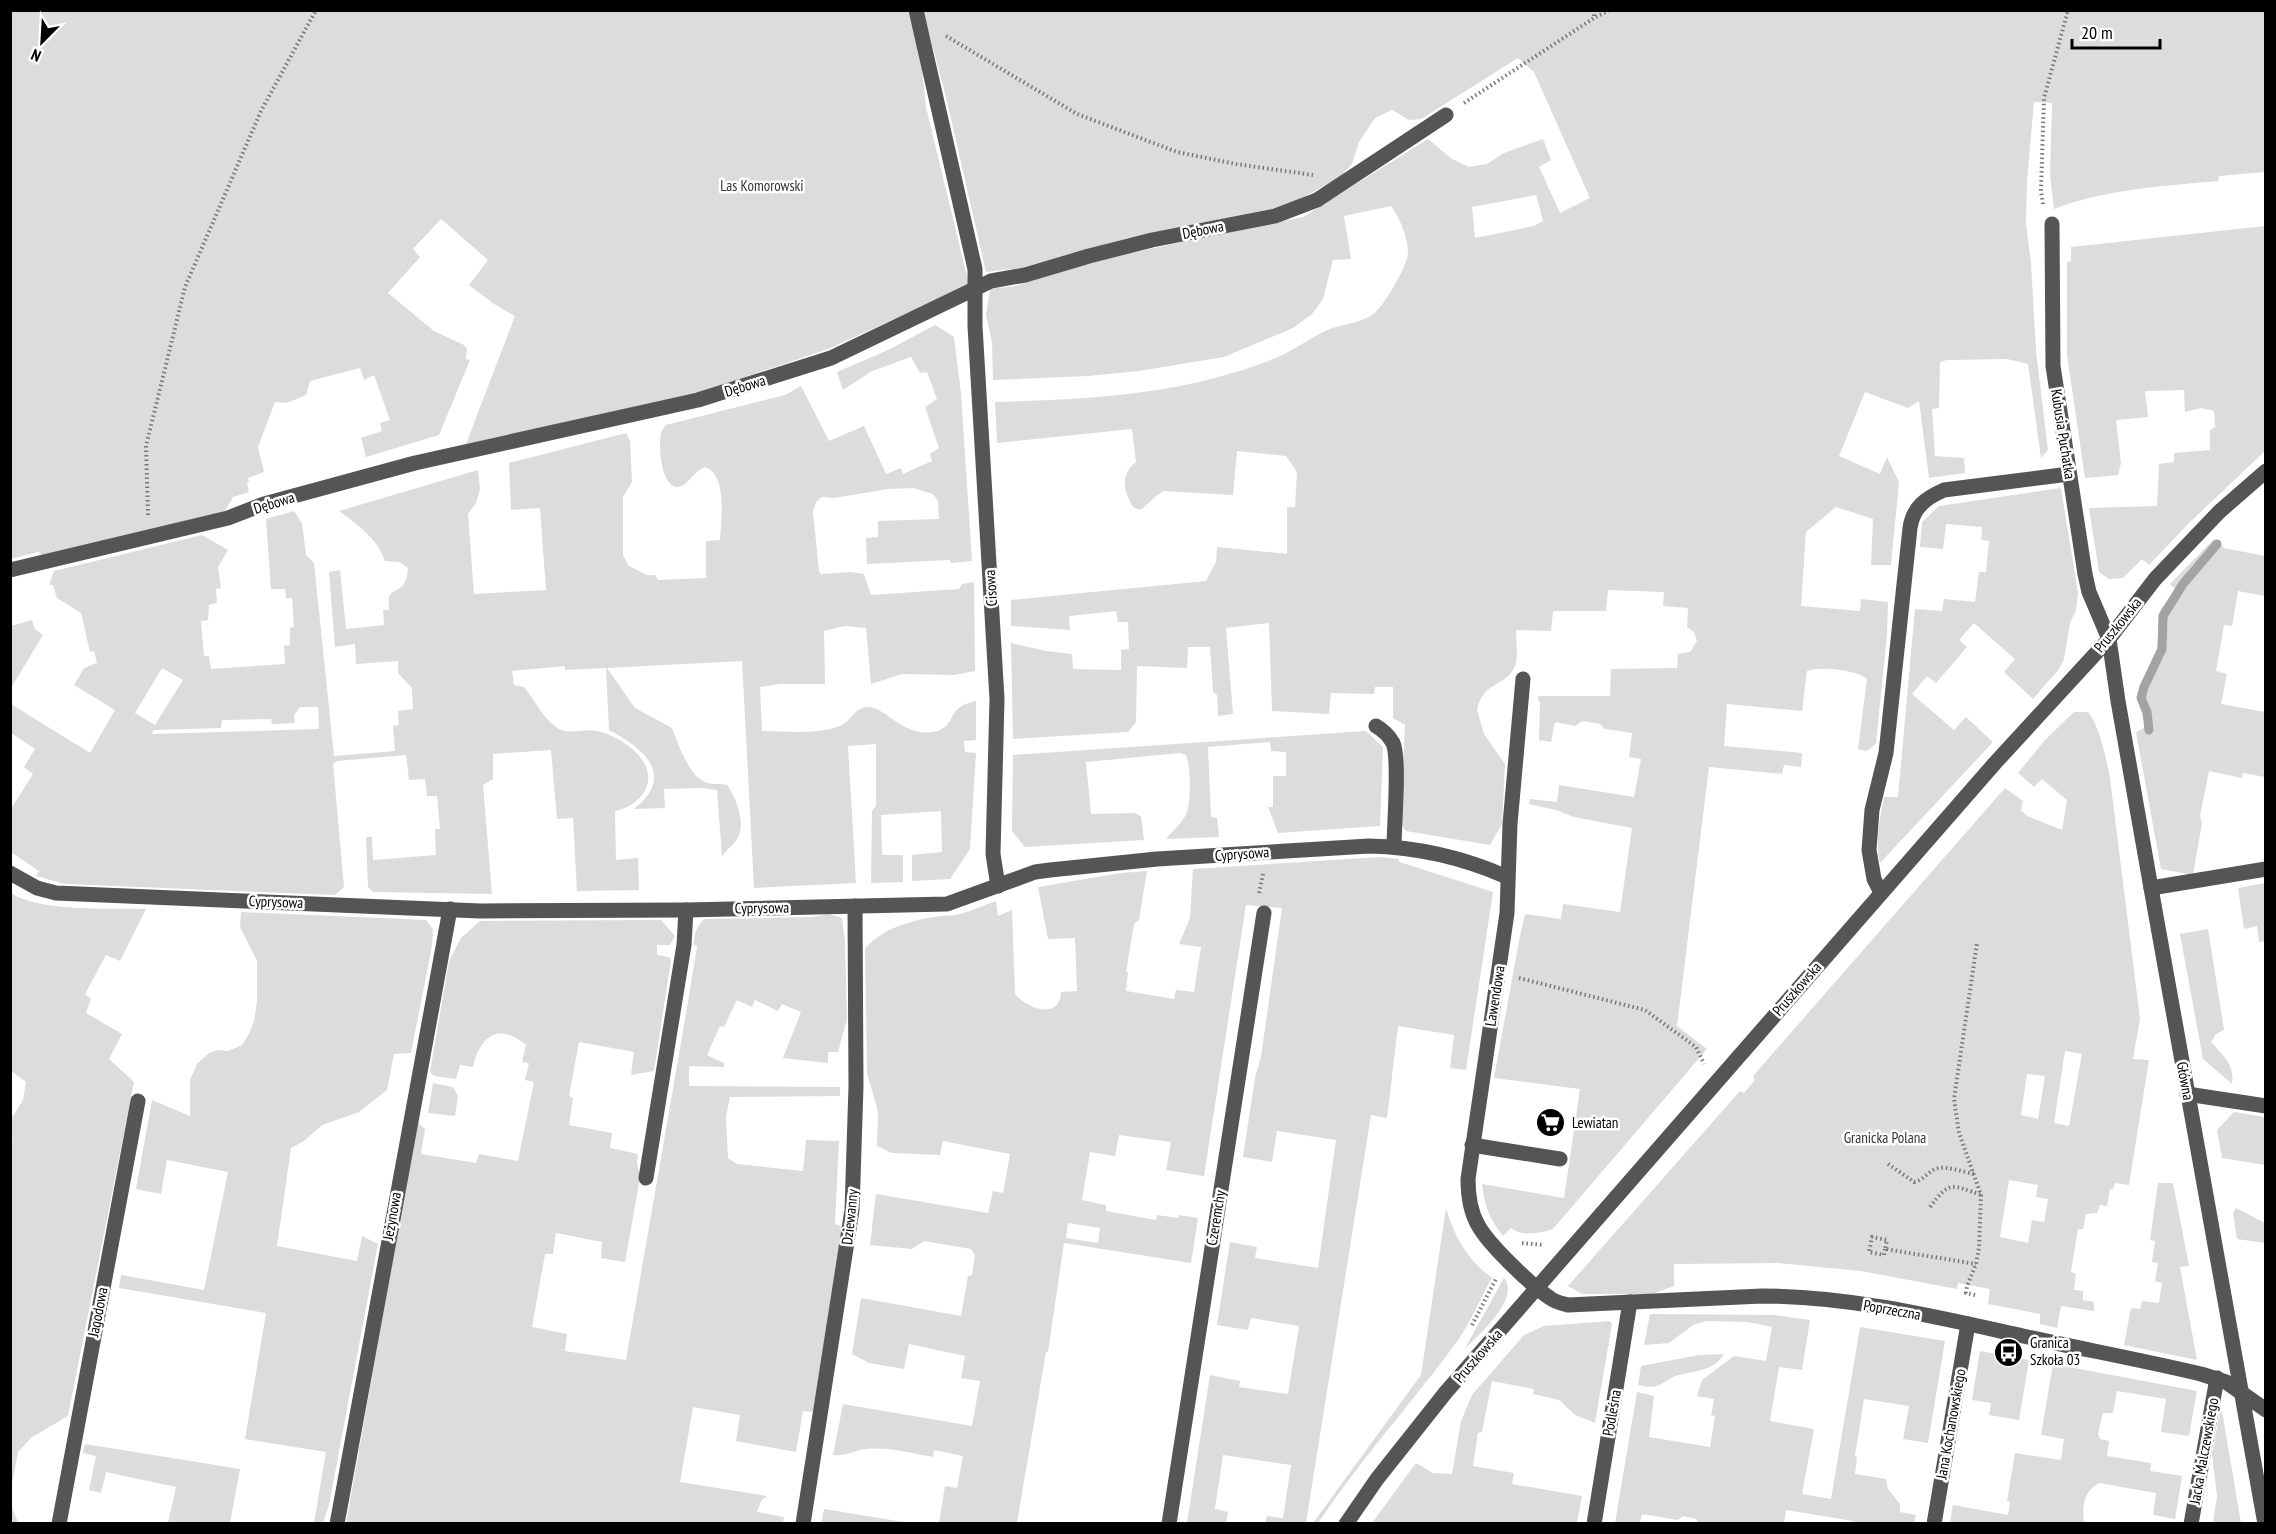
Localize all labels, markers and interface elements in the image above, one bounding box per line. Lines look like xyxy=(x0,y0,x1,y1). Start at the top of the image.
north arrow xyxy=(12,12,72,72)
scale bar xyxy=(2072,12,2160,50)
text: 20 m xyxy=(2081,21,2113,44)
text: N xyxy=(28,45,44,67)
park label: Las Komorowski xyxy=(720,176,804,195)
street label: Dębowa xyxy=(1181,216,1225,243)
street label: Dębowa xyxy=(722,370,768,401)
street label: Kubusia Puchatka xyxy=(2047,388,2080,480)
street label: Dębowa xyxy=(251,487,297,518)
street label: Cisowa xyxy=(980,569,1001,607)
street label: Pruszkowska xyxy=(2090,593,2146,656)
street label: Cyprysowa xyxy=(1214,842,1270,865)
street label: Cyprysowa xyxy=(248,891,304,912)
street label: Cyprysowa xyxy=(735,898,789,917)
street label: Pruszkowska xyxy=(1768,958,1825,1020)
street label: Lawendowa xyxy=(1480,964,1509,1028)
street label: Główna xyxy=(2173,1060,2198,1102)
supermarket icon: Lewiatan xyxy=(1535,1107,1567,1139)
place label: Lewiatan xyxy=(1572,1113,1618,1132)
park label: Granicka Polana xyxy=(1844,1128,1926,1147)
street label: Dziewanny xyxy=(837,1188,862,1246)
street label: Czeremchy xyxy=(1202,1189,1229,1247)
street label: Jeżynowa xyxy=(378,1190,405,1242)
street label: Jagodowa xyxy=(83,1285,112,1339)
street label: Poprzeczna xyxy=(1862,1295,1922,1324)
street label: Pruszkowska xyxy=(1449,1325,1506,1387)
place label: Granica Szkoła 03 xyxy=(2030,1333,2080,1369)
bus stop icon: Granica Szkoła 03 xyxy=(1993,1336,2025,1368)
street label: Jana Kochanowskiego xyxy=(1931,1367,1970,1481)
street label: Podleśna xyxy=(1598,1388,1625,1438)
street label: Jacka Malczewskiego xyxy=(2185,1396,2222,1506)

